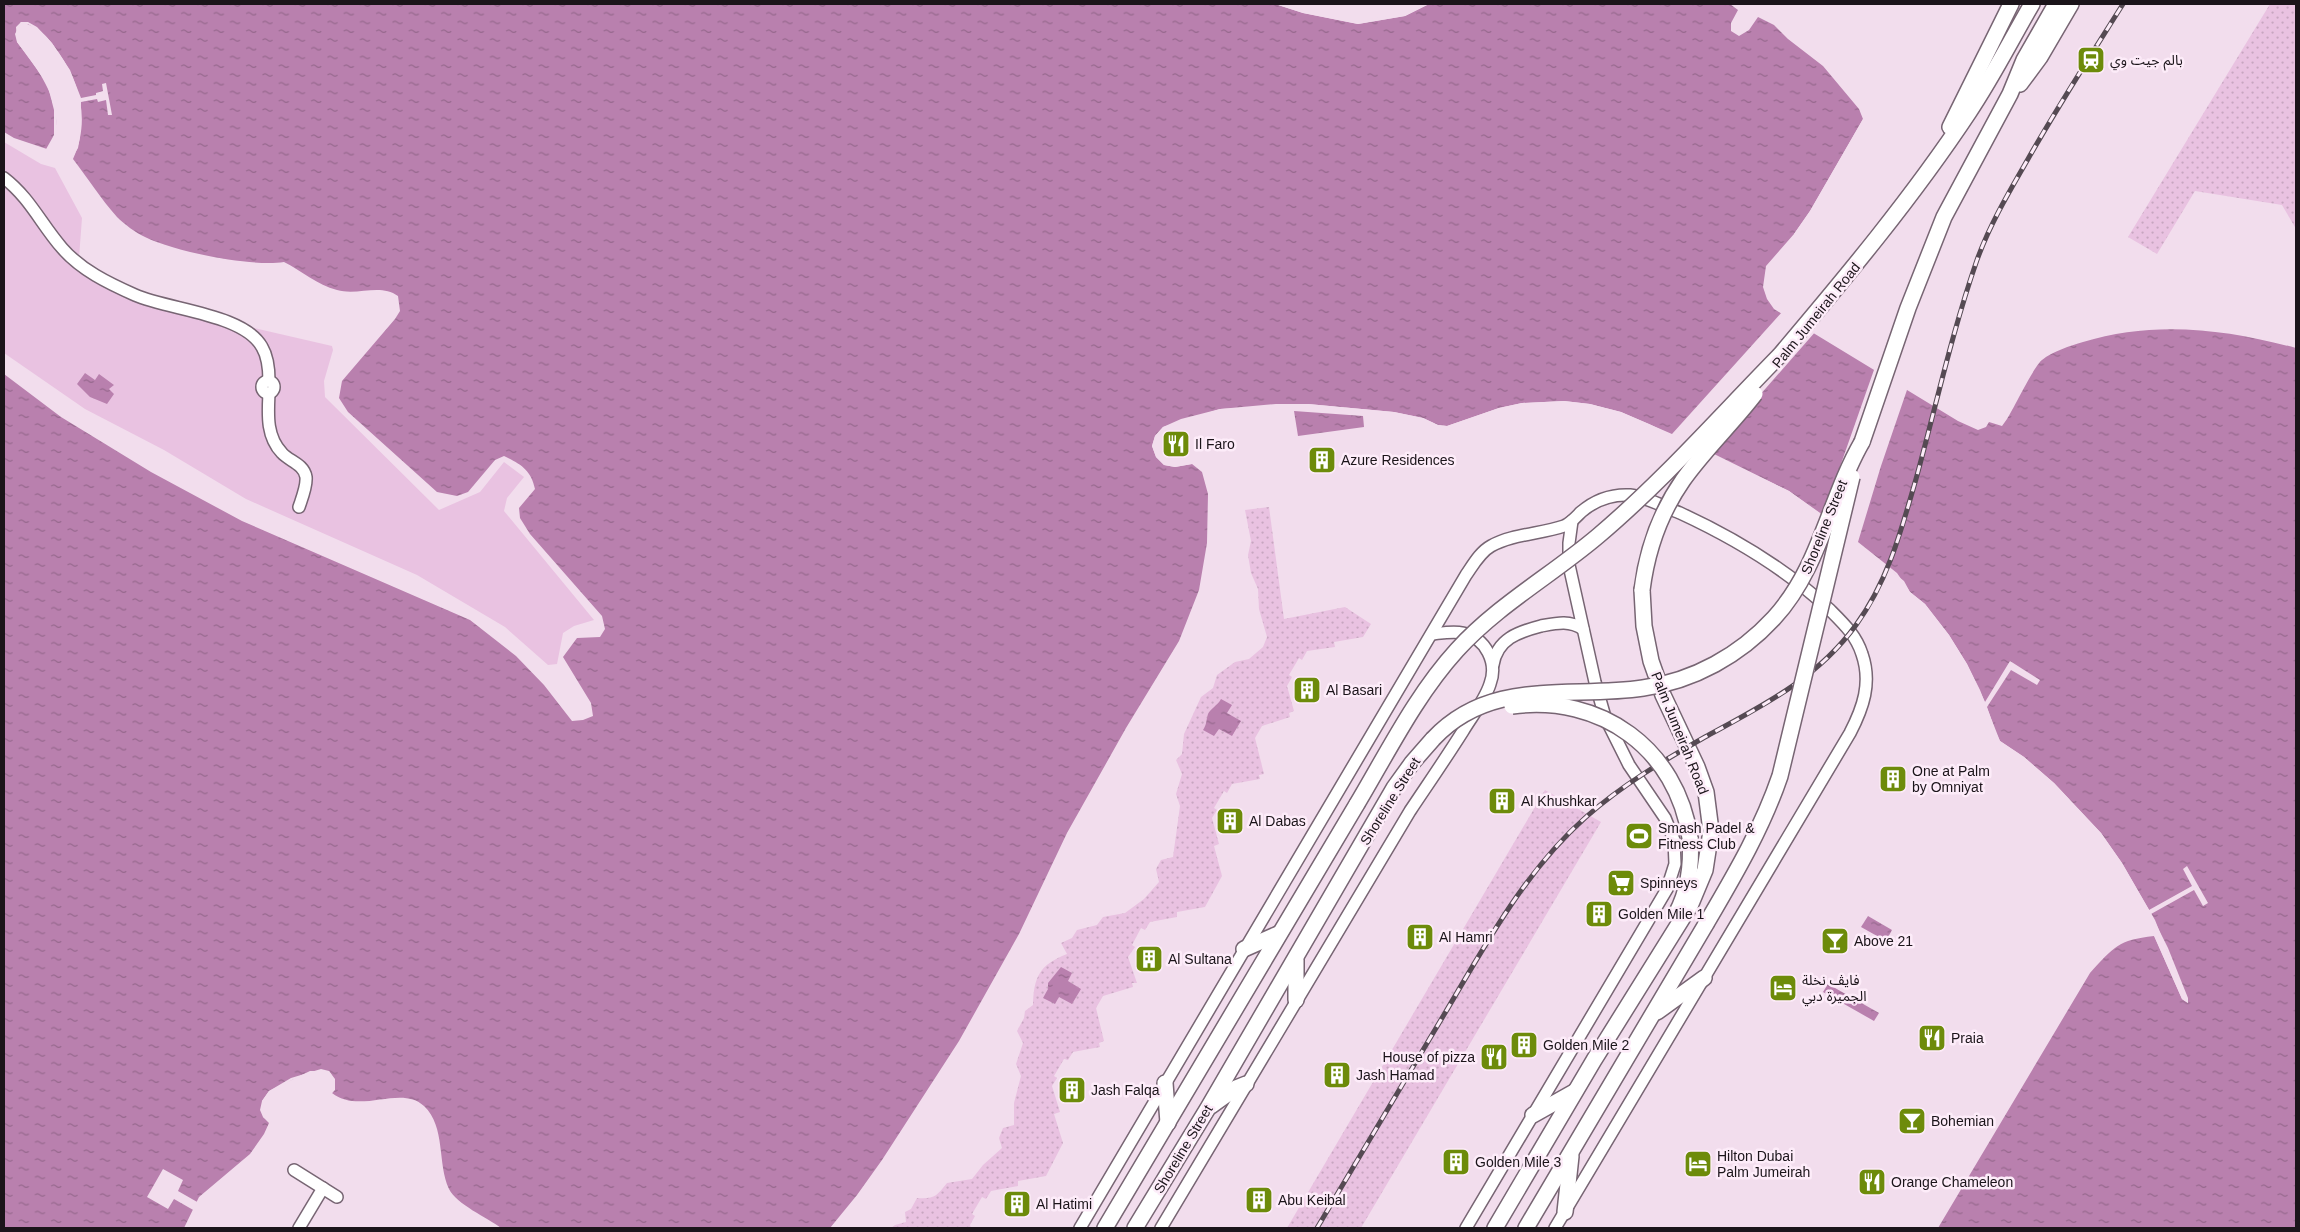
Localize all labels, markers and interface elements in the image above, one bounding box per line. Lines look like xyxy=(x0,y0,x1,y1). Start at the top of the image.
station icon: بالم جيت وي xyxy=(2076,45,2106,75)
place label: بالم جيت وي xyxy=(2110,52,2183,71)
street label: Palm Jumeirah Road xyxy=(1769,259,1863,371)
restaurant icon: Il Faro xyxy=(1161,429,1191,459)
place label: Il Faro xyxy=(1195,436,1235,452)
building icon: Azure Residences xyxy=(1307,445,1337,475)
place label: Azure Residences xyxy=(1341,452,1455,468)
street label: Shoreline Street xyxy=(1798,477,1850,577)
street label: Palm Jumeirah Road xyxy=(1648,669,1712,797)
building icon: Al Basari xyxy=(1292,675,1322,705)
place label: Al Basari xyxy=(1326,682,1382,698)
street label: Shoreline Street xyxy=(1357,754,1423,848)
place label: One at Palm by Omniyat xyxy=(1912,763,1990,795)
building icon: One at Palm by Omniyat xyxy=(1878,764,1908,794)
building icon: Al Khushkar xyxy=(1487,786,1517,816)
place label: Al Khushkar xyxy=(1521,793,1597,809)
building icon: Al Dabas xyxy=(1215,806,1245,836)
place label: Al Dabas xyxy=(1249,813,1306,829)
place label: Smash Padel & Fitness Club xyxy=(1658,820,1755,852)
sports icon: Smash Padel & Fitness Club xyxy=(1624,821,1654,851)
supermarket icon: Spinneys xyxy=(1606,868,1636,898)
place label: Spinneys xyxy=(1640,875,1698,891)
building icon: Golden Mile 1 xyxy=(1584,899,1614,929)
place label: Golden Mile 1 xyxy=(1618,906,1705,922)
building icon: Al Hamri xyxy=(1405,922,1435,952)
bar icon: Above 21 xyxy=(1820,926,1850,956)
place label: Al Hamri xyxy=(1439,929,1493,945)
place label: Above 21 xyxy=(1854,933,1913,949)
building icon: Al Sultana xyxy=(1134,944,1164,974)
place label: Al Sultana xyxy=(1168,951,1232,967)
place label: فايڤ نخلة الجميرة دبي xyxy=(1802,972,1867,1007)
hotel icon: فايڤ نخلة الجميرة دبي xyxy=(1768,973,1798,1003)
restaurant icon: Praia xyxy=(1917,1023,1947,1053)
building icon: Golden Mile 2 xyxy=(1509,1030,1539,1060)
place label: Praia xyxy=(1951,1030,1984,1046)
place label: Golden Mile 2 xyxy=(1543,1037,1630,1053)
restaurant icon: House of pizza xyxy=(1479,1042,1509,1072)
place label: House of pizza xyxy=(1382,1049,1475,1065)
building icon: Jash Hamad xyxy=(1322,1060,1352,1090)
place label: Jash Hamad xyxy=(1356,1067,1435,1083)
building icon: Jash Falqa xyxy=(1057,1075,1087,1105)
place label: Jash Falqa xyxy=(1091,1082,1160,1098)
street label: Shoreline Street xyxy=(1150,1102,1216,1196)
bar icon: Bohemian xyxy=(1897,1106,1927,1136)
place label: Bohemian xyxy=(1931,1113,1994,1129)
building icon: Golden Mile 3 xyxy=(1441,1147,1471,1177)
place label: Hilton Dubai Palm Jumeirah xyxy=(1717,1148,1810,1180)
hotel icon: Hilton Dubai Palm Jumeirah xyxy=(1683,1149,1713,1179)
place label: Golden Mile 3 xyxy=(1475,1154,1562,1170)
restaurant icon: Orange Chameleon xyxy=(1857,1167,1887,1197)
place label: Orange Chameleon xyxy=(1891,1174,2013,1190)
building icon: Abu Keibal xyxy=(1244,1185,1274,1215)
building icon: Al Hatimi xyxy=(1002,1189,1032,1219)
place label: Abu Keibal xyxy=(1278,1192,1346,1208)
place label: Al Hatimi xyxy=(1036,1196,1092,1212)

